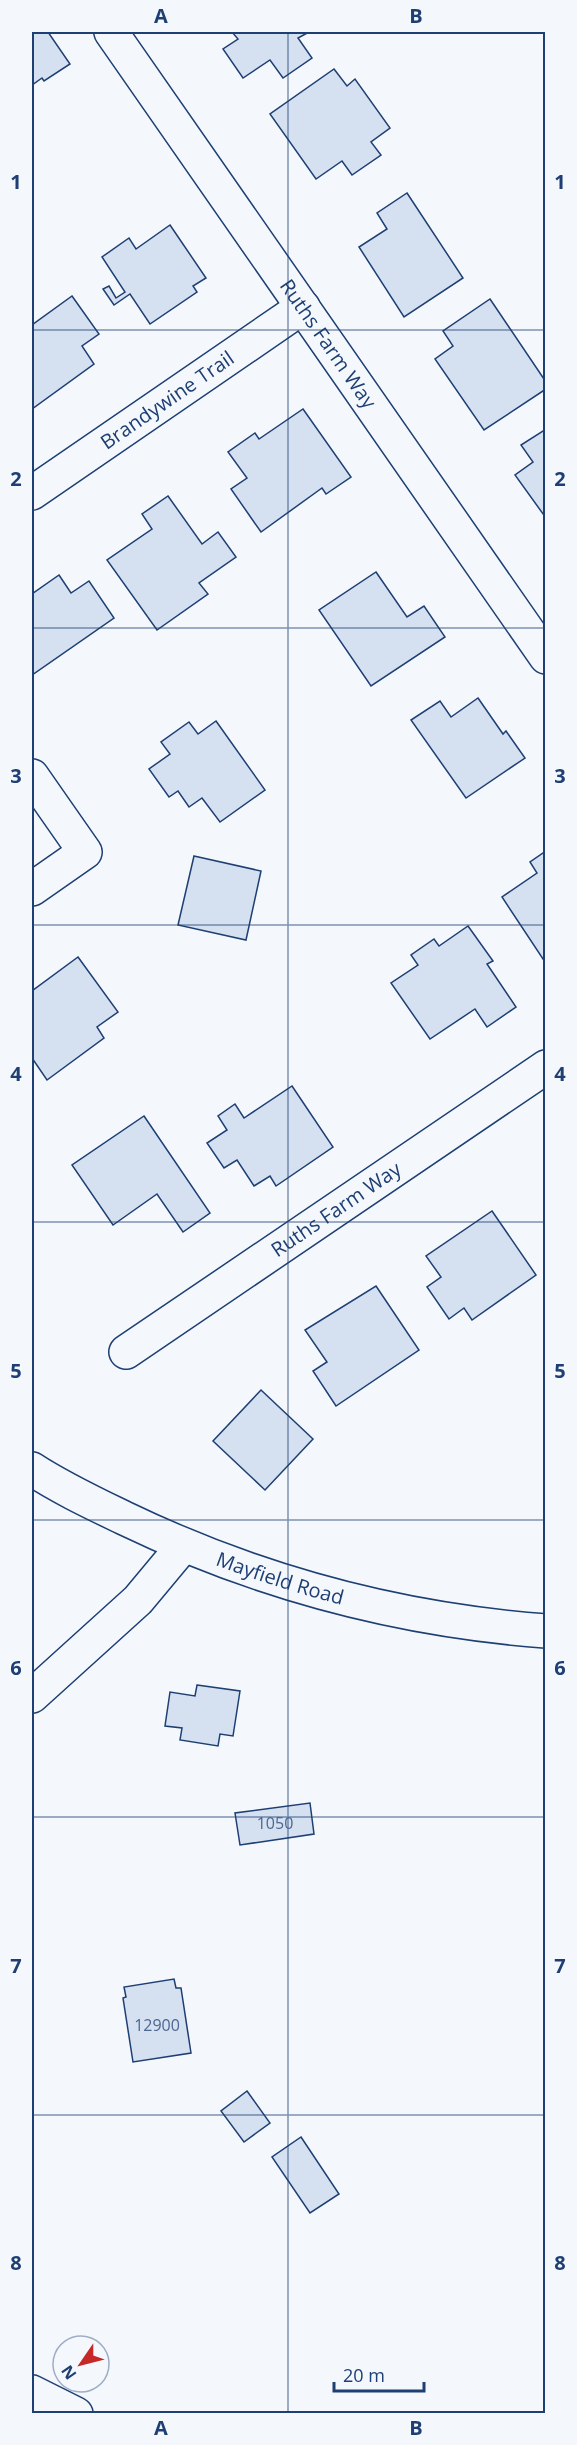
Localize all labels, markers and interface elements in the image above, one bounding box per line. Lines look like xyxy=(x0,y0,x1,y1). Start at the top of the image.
text: A xyxy=(154,2,168,29)
text: B xyxy=(409,2,423,29)
text: 1 xyxy=(10,168,22,195)
text: 1 xyxy=(554,168,566,195)
street label: Ruths Farm Way xyxy=(274,274,383,414)
street label: Brandywine Trail xyxy=(95,344,239,455)
text: 2 xyxy=(10,465,22,492)
text: 2 xyxy=(554,465,566,492)
text: 3 xyxy=(10,762,22,789)
text: 3 xyxy=(554,762,566,789)
text: 4 xyxy=(10,1060,22,1087)
text: 4 xyxy=(554,1060,566,1087)
street label: Ruths Farm Way xyxy=(266,1155,407,1263)
text: 5 xyxy=(10,1357,22,1384)
text: 5 xyxy=(554,1357,566,1384)
street label: Mayfield Road xyxy=(213,1545,347,1611)
text: 6 xyxy=(10,1654,22,1681)
text: 6 xyxy=(554,1654,566,1681)
house number: 1050 xyxy=(257,1812,293,1834)
text: 7 xyxy=(10,1952,22,1979)
text: 7 xyxy=(554,1952,566,1979)
house number: 12900 xyxy=(134,2014,180,2036)
text: 8 xyxy=(10,2249,22,2276)
text: 8 xyxy=(554,2249,566,2276)
north arrow xyxy=(51,2334,111,2394)
scale bar xyxy=(334,2355,424,2393)
text: N xyxy=(56,2361,81,2384)
text: 20 m xyxy=(343,2363,385,2387)
text: A xyxy=(154,2414,168,2441)
text: B xyxy=(409,2414,423,2441)

